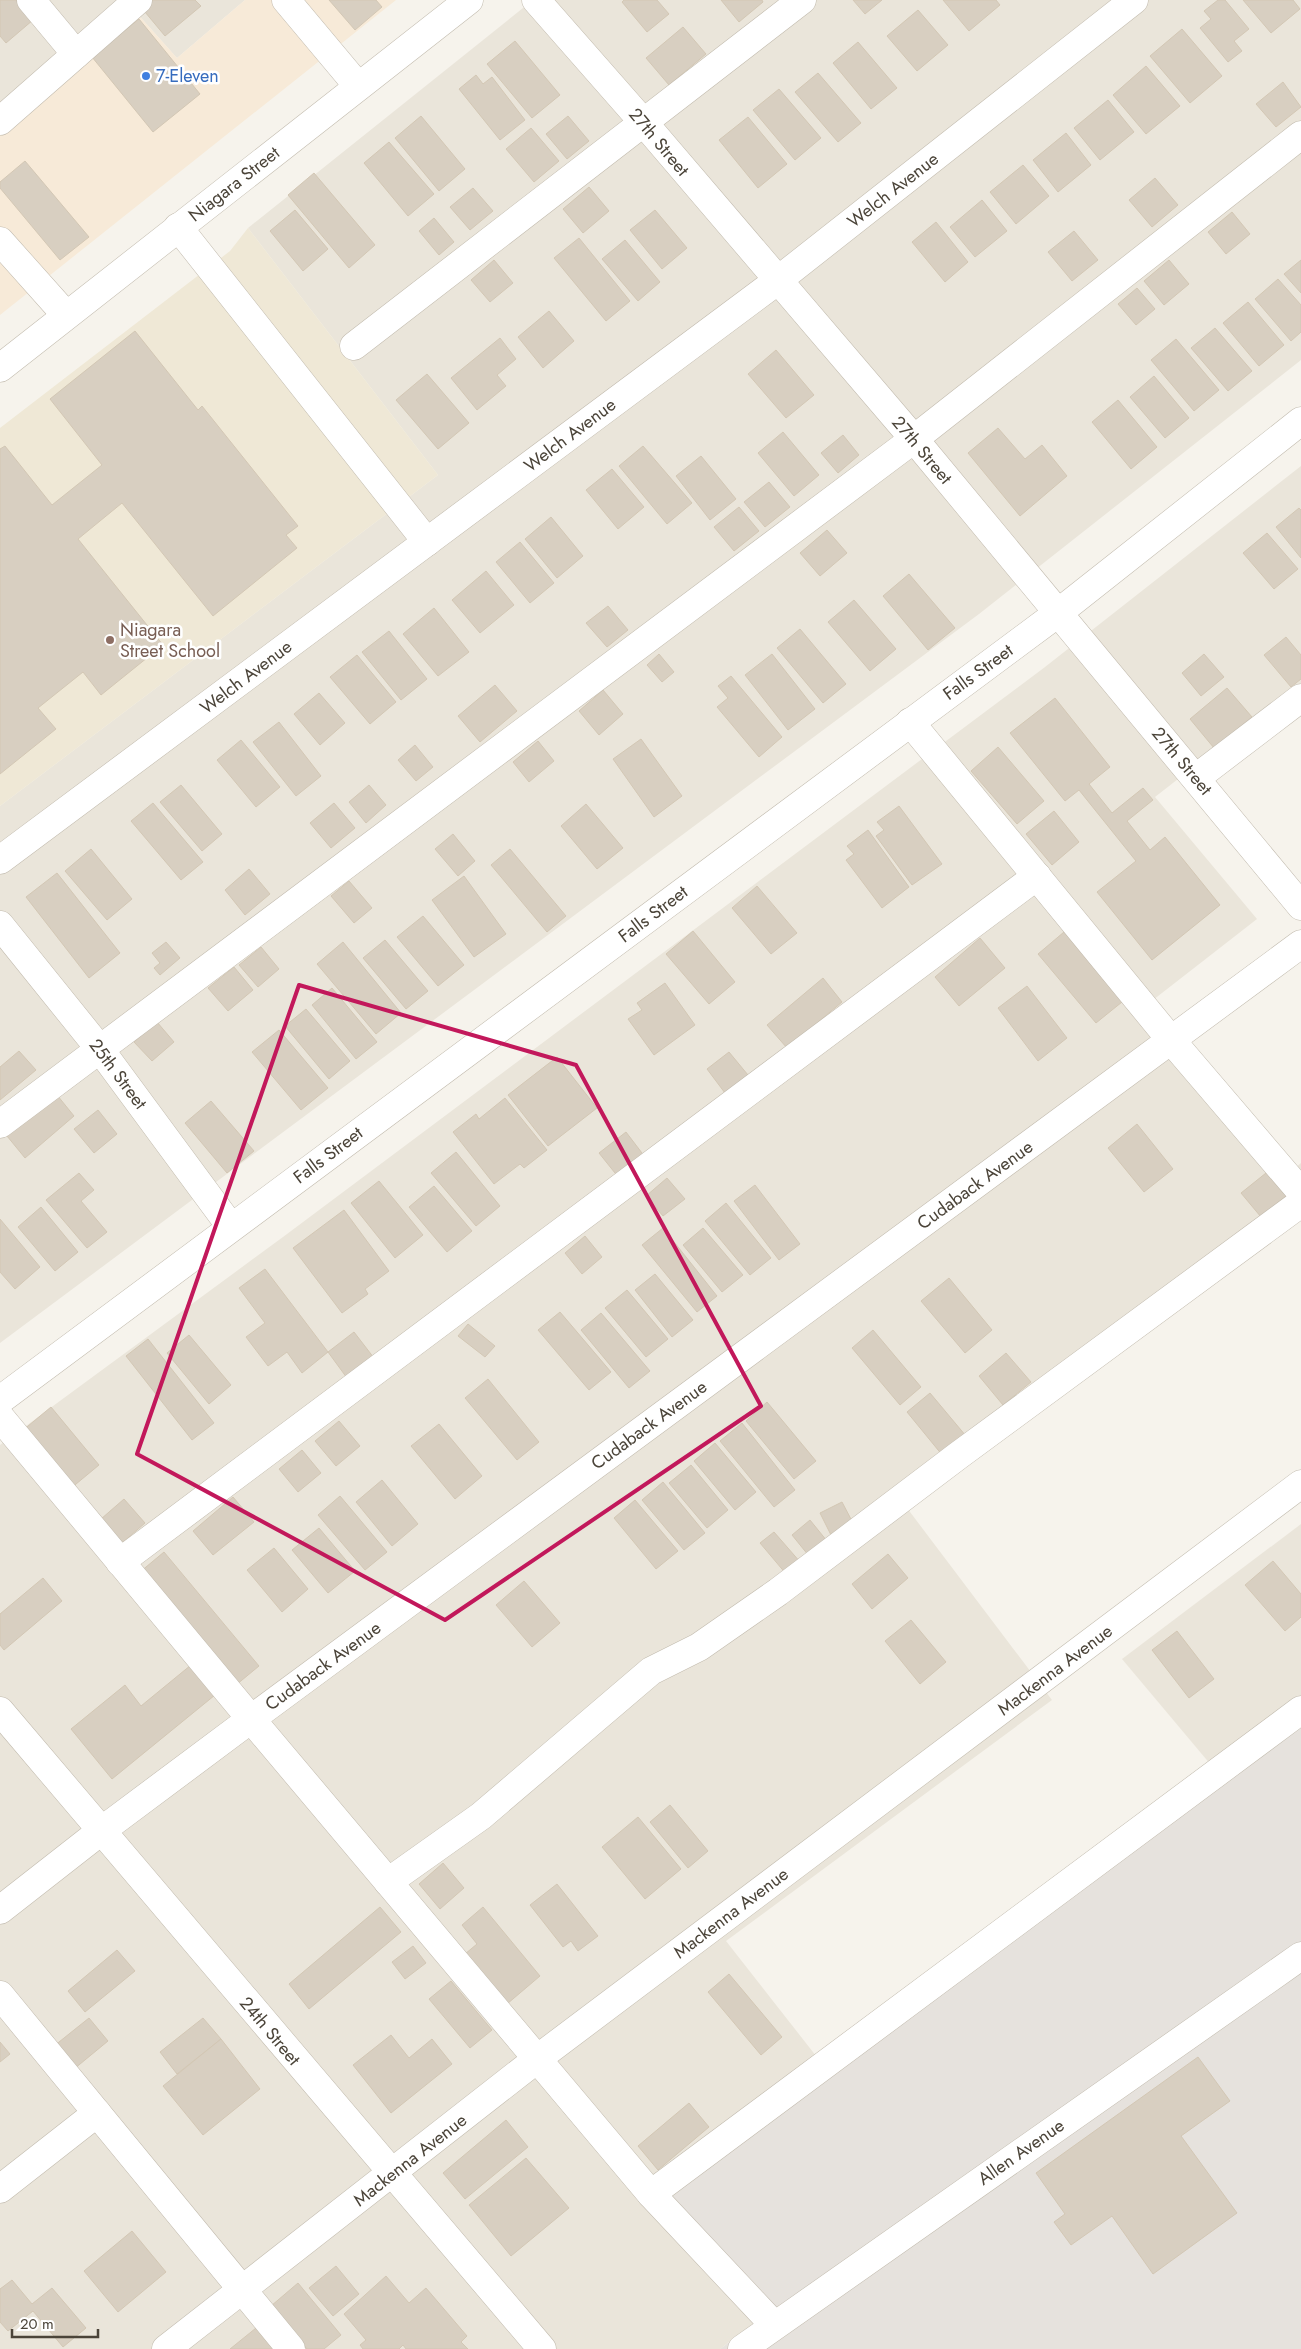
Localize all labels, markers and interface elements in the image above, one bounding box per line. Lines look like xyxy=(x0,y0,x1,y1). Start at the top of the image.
place label: 7-Eleven xyxy=(156,63,219,89)
marker: 7-Eleven xyxy=(140,70,152,82)
street label: 27th Street xyxy=(623,102,696,182)
street label: Niagara Street xyxy=(183,140,286,228)
street label: Welch Avenue xyxy=(842,146,944,234)
street label: Welch Avenue xyxy=(519,392,621,478)
street label: 27th Street xyxy=(886,410,959,490)
place label: Niagara Street School xyxy=(120,617,220,664)
marker: Niagara Street School xyxy=(104,634,116,646)
street label: Welch Avenue xyxy=(195,634,297,720)
street label: Falls Street xyxy=(938,637,1019,706)
street label: 27th Street xyxy=(1146,721,1219,801)
street label: Falls Street xyxy=(613,879,694,949)
street label: 25th Street xyxy=(83,1033,154,1115)
street label: Falls Street xyxy=(288,1120,369,1190)
street label: Cudaback Avenue xyxy=(912,1134,1038,1236)
street label: Cudaback Avenue xyxy=(586,1374,712,1476)
street label: Cudaback Avenue xyxy=(260,1615,386,1717)
street label: Mackenna Avenue xyxy=(992,1618,1118,1722)
street label: Mackenna Avenue xyxy=(668,1861,794,1965)
street label: 24th Street xyxy=(233,1991,307,2072)
street label: Mackenna Avenue xyxy=(348,2107,472,2213)
street label: Allen Avenue xyxy=(972,2113,1070,2191)
scale bar xyxy=(12,2306,99,2338)
text: 20 m xyxy=(20,2313,54,2335)

